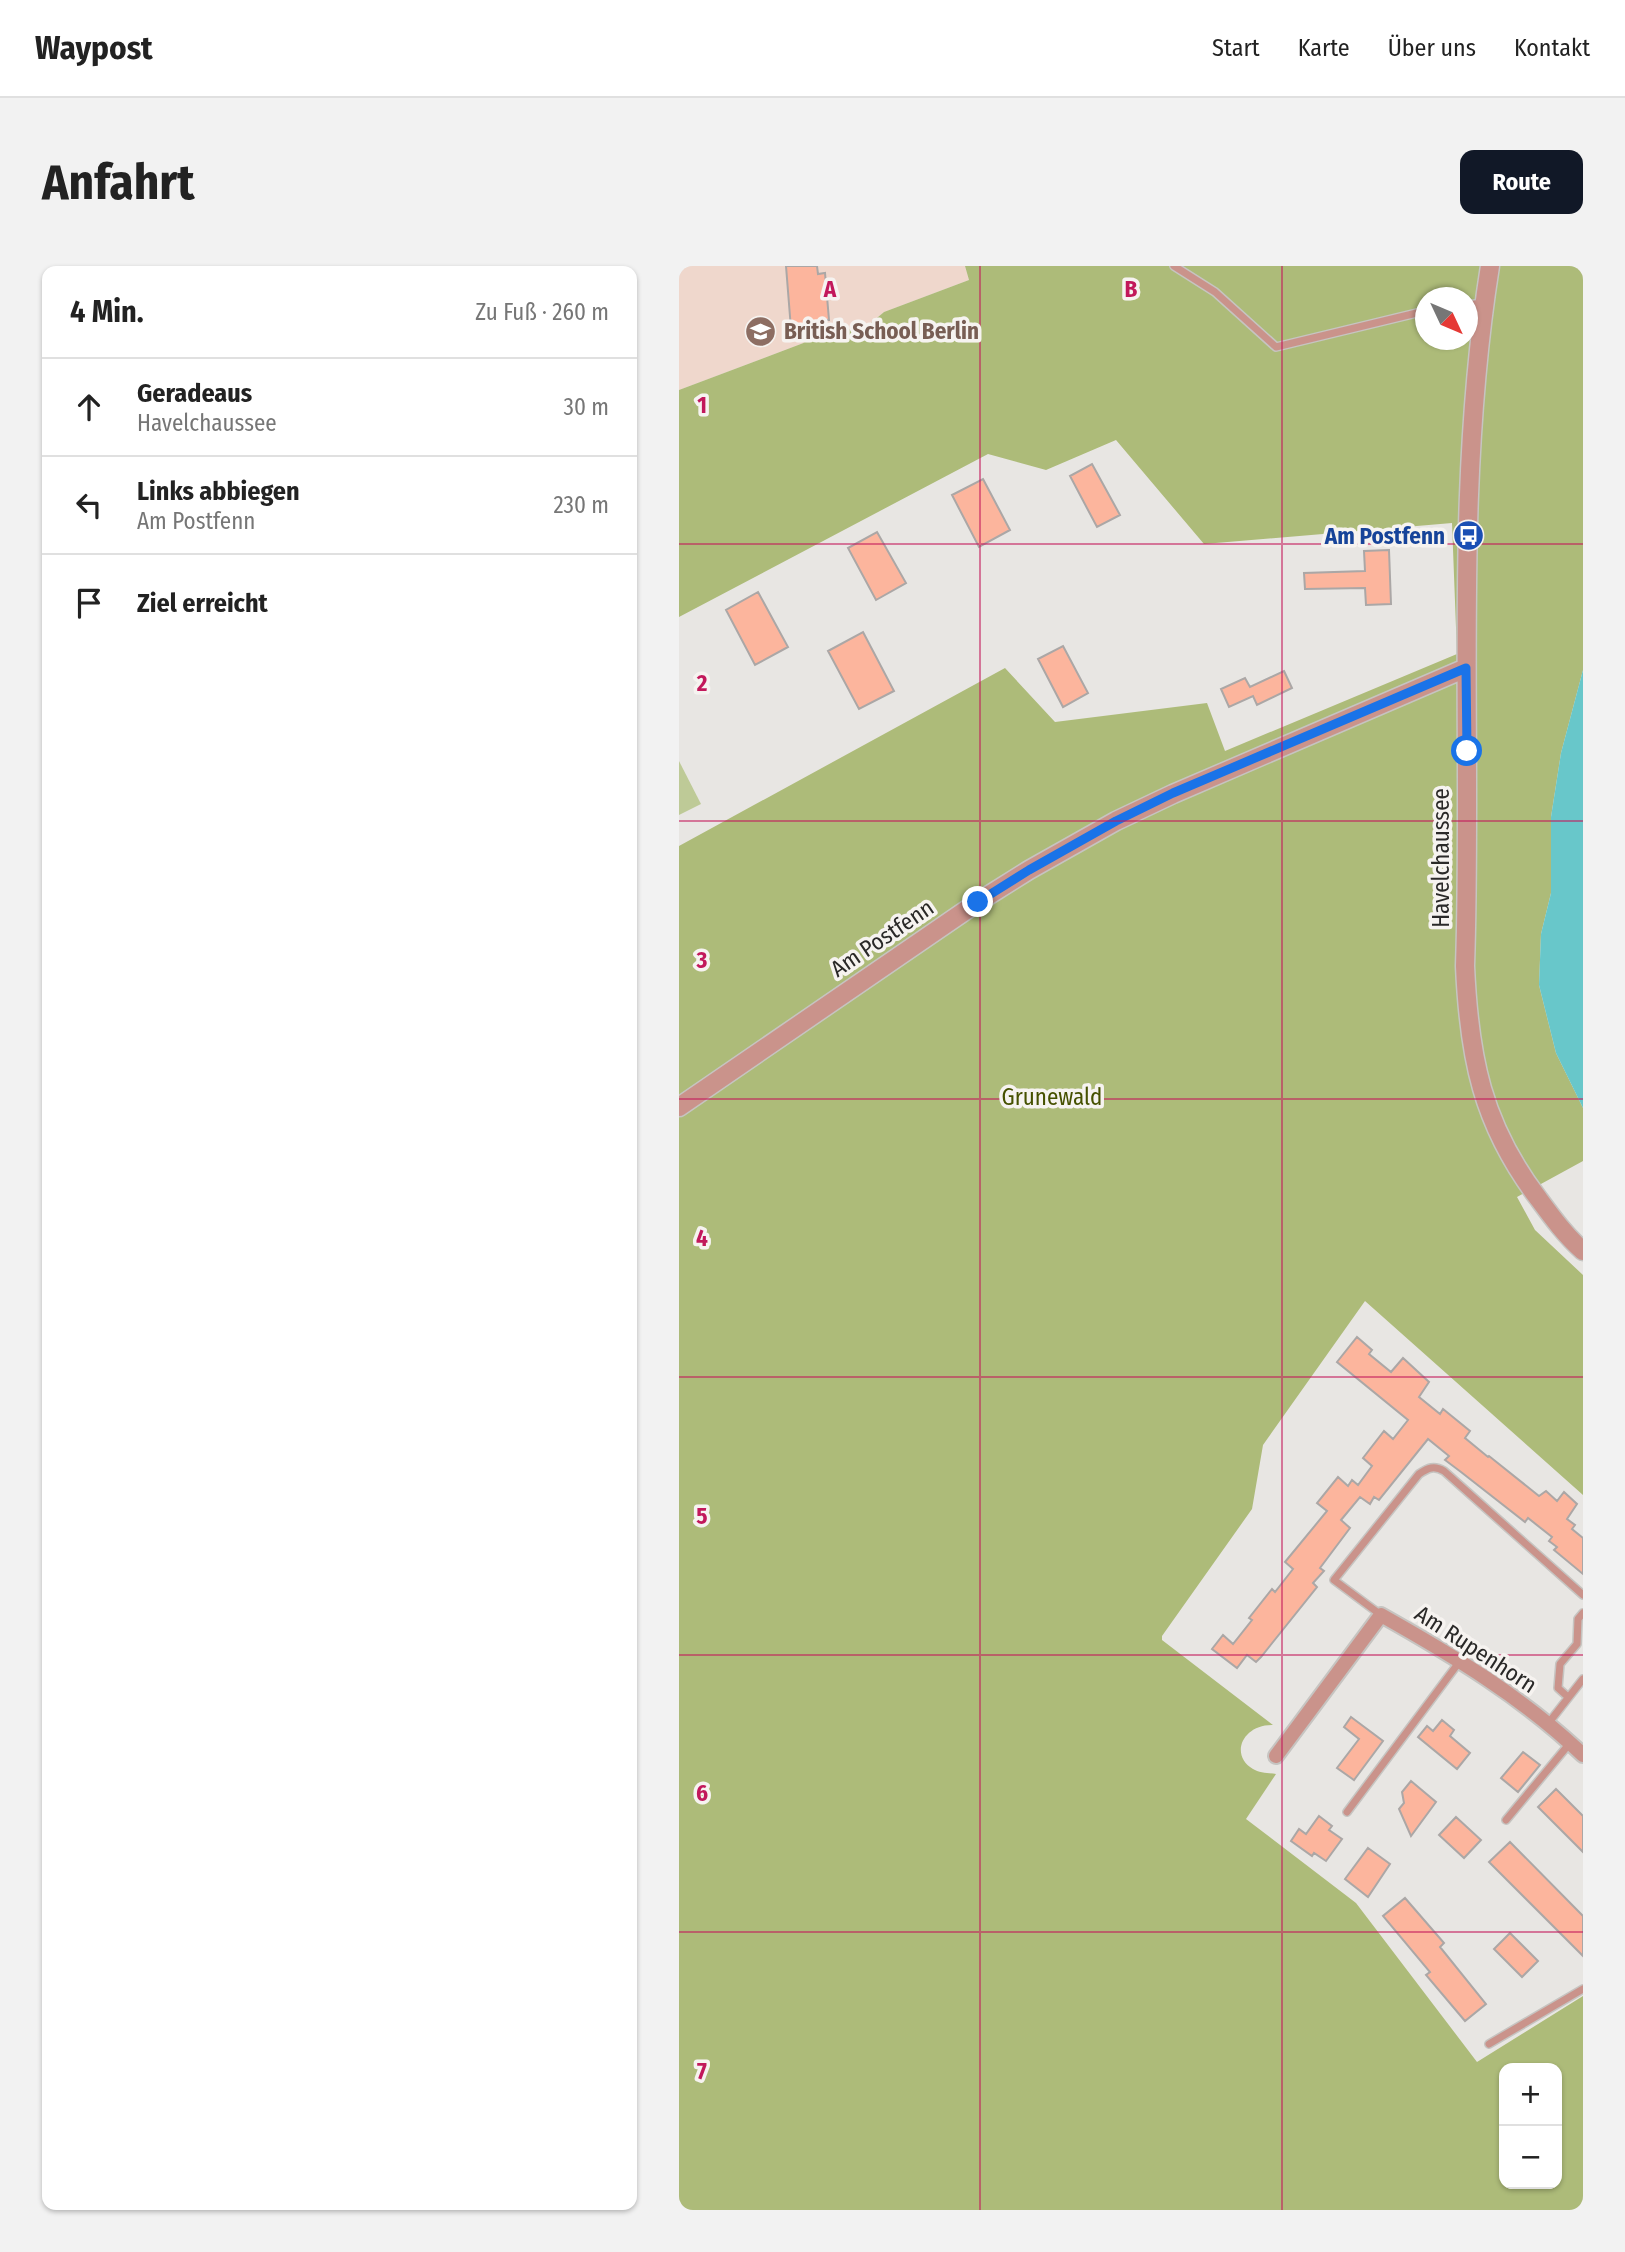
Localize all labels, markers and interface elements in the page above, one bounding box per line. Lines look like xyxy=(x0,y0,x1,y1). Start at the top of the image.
text: Waypost xyxy=(35,28,153,68)
text: Start xyxy=(1212,34,1260,62)
text: Karte xyxy=(1298,34,1350,62)
text: Über uns xyxy=(1388,34,1476,62)
text: Kontakt xyxy=(1514,34,1590,62)
button: Route xyxy=(1460,150,1583,214)
text: Anfahrt xyxy=(42,153,195,212)
text: A xyxy=(823,275,837,303)
text: B xyxy=(1125,275,1138,303)
north arrow xyxy=(1415,287,1478,350)
text: 4 Min. xyxy=(70,294,144,330)
text: Zu Fuß · 260 m xyxy=(475,298,609,326)
school or university icon: British School Berlin xyxy=(744,314,778,348)
place label: British School Berlin xyxy=(784,317,979,345)
text: Geradeaus xyxy=(137,378,252,409)
icon: ahead xyxy=(70,388,108,426)
text: 1 xyxy=(697,391,707,419)
text: 30 m xyxy=(564,393,609,421)
text: Havelchaussee xyxy=(137,409,277,437)
text: Links abbiegen xyxy=(137,476,300,507)
icon: left xyxy=(70,486,108,524)
text: 230 m xyxy=(553,491,609,519)
text: Am Postfenn xyxy=(137,507,255,535)
bus stop icon: Am Postfenn xyxy=(1451,519,1485,553)
place label: Am Postfenn xyxy=(1324,522,1445,550)
icon: arrive xyxy=(70,584,108,622)
text: Ziel erreicht xyxy=(137,588,268,619)
text: 2 xyxy=(696,669,708,697)
route start xyxy=(1451,735,1482,766)
street label: Havelchaussee xyxy=(1427,788,1455,928)
route end xyxy=(962,886,993,917)
street label: Am Postfenn xyxy=(825,893,939,983)
text: 3 xyxy=(696,946,708,974)
park label: Grunewald xyxy=(1002,1083,1102,1111)
text: 4 xyxy=(696,1224,708,1252)
text: 5 xyxy=(696,1502,708,1530)
street label: Am Rupenhorn xyxy=(1410,1599,1542,1699)
text: 6 xyxy=(696,1779,708,1807)
text: 7 xyxy=(697,2057,707,2085)
map controls xyxy=(1499,2063,1562,2189)
button: + xyxy=(1499,2063,1562,2126)
button: − xyxy=(1499,2126,1562,2189)

